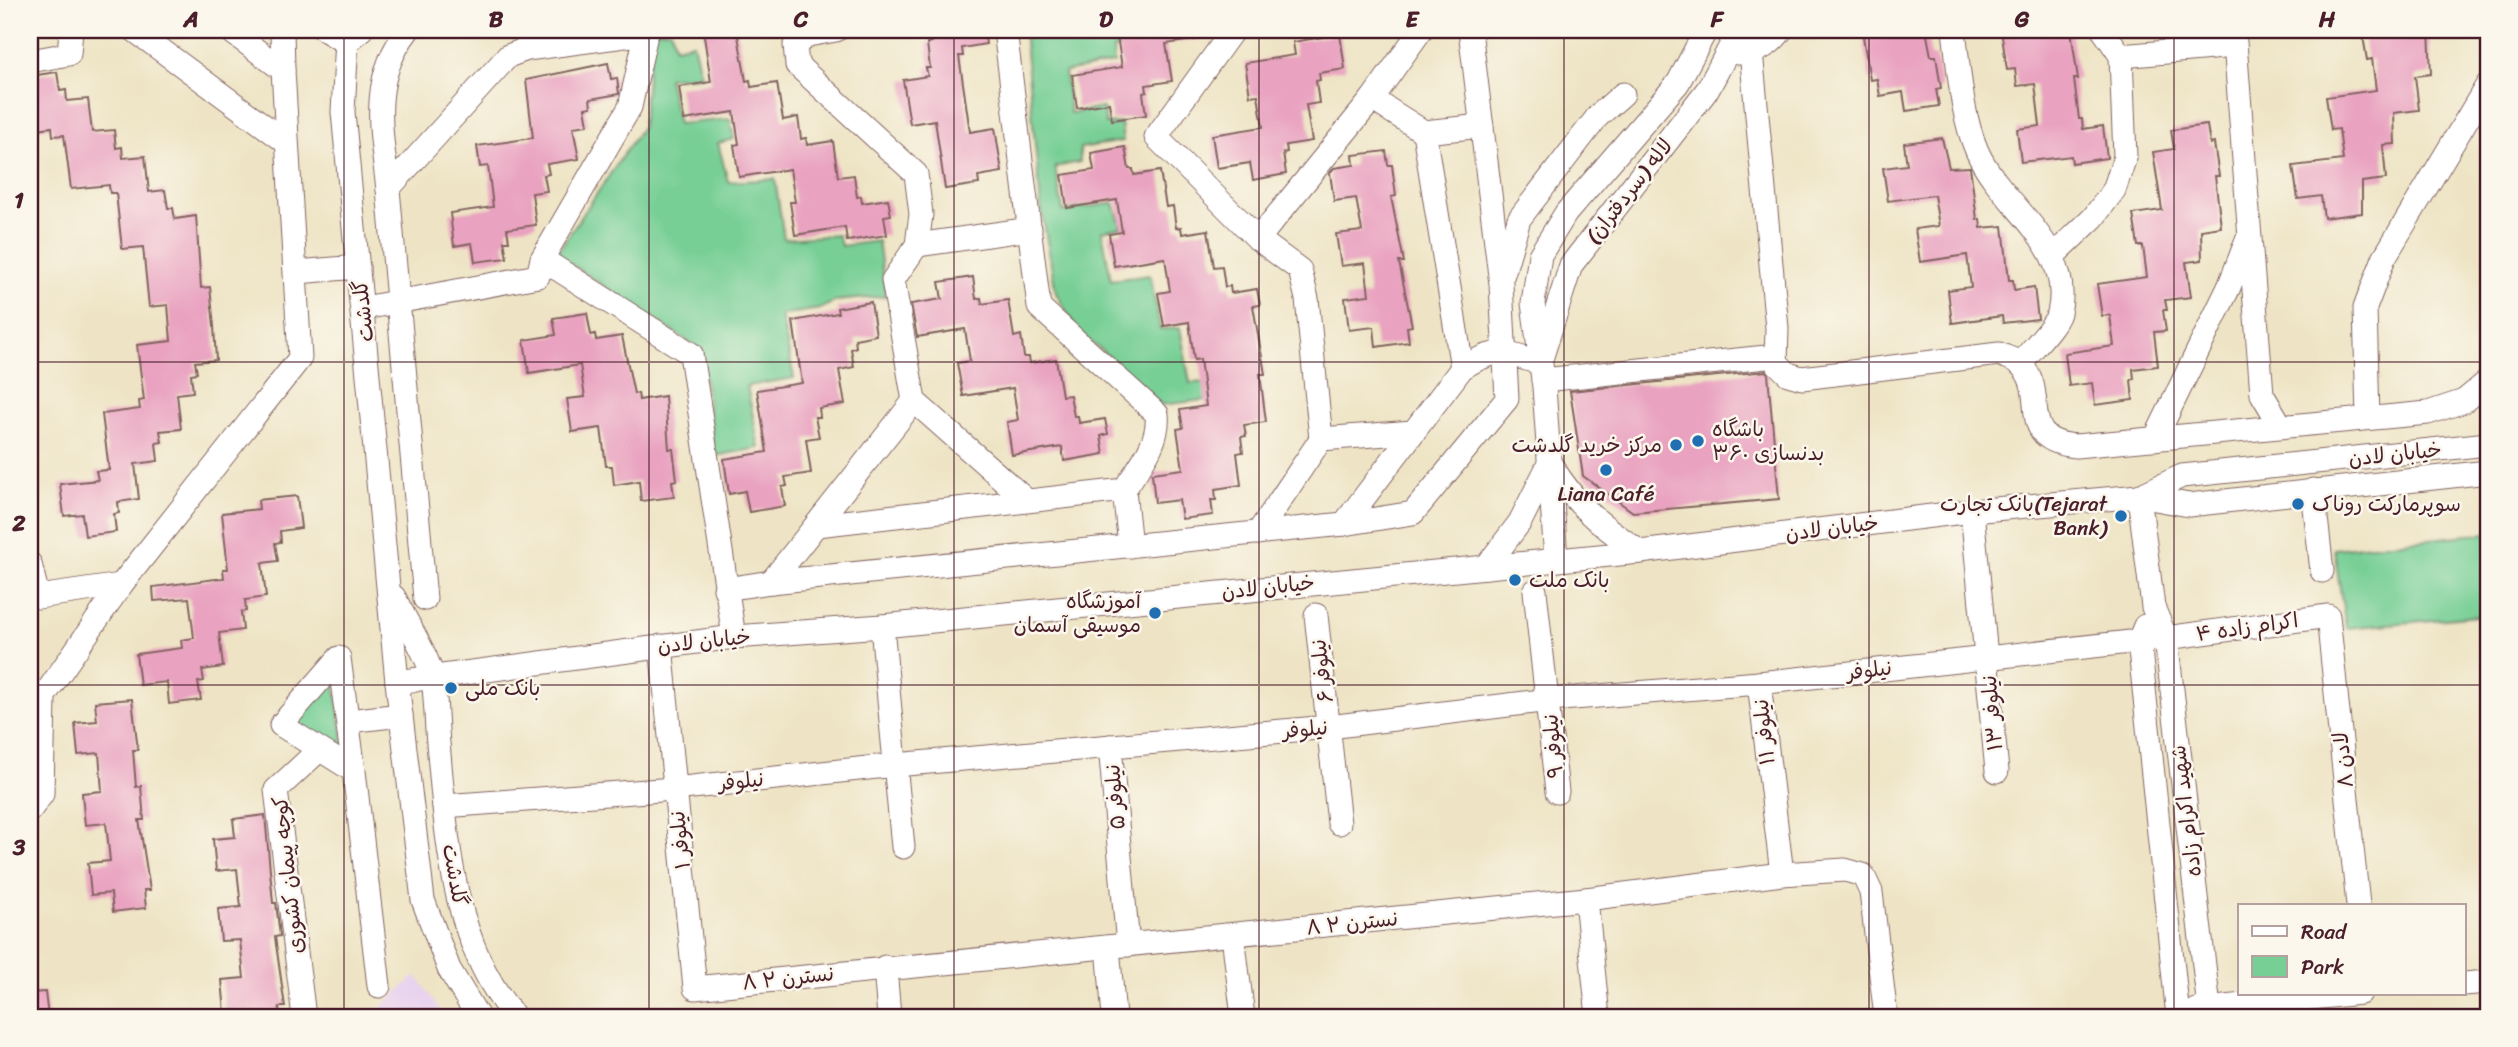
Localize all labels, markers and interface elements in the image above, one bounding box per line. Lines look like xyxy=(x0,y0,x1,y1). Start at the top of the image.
text: A xyxy=(182,0,199,40)
text: B xyxy=(489,0,504,40)
text: C xyxy=(793,0,809,40)
text: D xyxy=(1099,0,1114,40)
text: E xyxy=(1406,0,1421,40)
text: F xyxy=(1710,0,1725,40)
text: G xyxy=(2014,0,2030,40)
text: H xyxy=(2318,0,2336,40)
street label: لاله (سردفتران) xyxy=(1575,129,1683,253)
text: 1 xyxy=(14,180,24,221)
street label: گلدشت xyxy=(341,278,385,344)
place label: باشگاه بدنسازی ۳۶۰ xyxy=(1712,410,1824,472)
place label: مرکز خرید گلدشت xyxy=(1512,426,1662,464)
street label: خیابان لادن xyxy=(2346,430,2444,478)
marker: باشگاه بدنسازی ۳۶۰ xyxy=(1690,433,1706,449)
marker: مرکز خرید گلدشت xyxy=(1668,437,1684,453)
marker: Liana Café xyxy=(1598,462,1614,478)
place label: Liana Café xyxy=(1558,475,1655,513)
place label: بانک تجارت(Tejarat Bank) xyxy=(1940,485,2109,547)
place label: سوپرمارکت روناک xyxy=(2312,485,2461,523)
marker: سوپرمارکت روناک xyxy=(2290,496,2306,512)
text: 2 xyxy=(11,503,26,544)
street label: خیابان لادن xyxy=(1783,503,1881,553)
marker: بانک تجارت(Tejarat Bank) xyxy=(2113,508,2129,524)
place label: بانک ملت xyxy=(1529,561,1610,599)
street label: خیابان لادن xyxy=(1219,563,1317,611)
marker: بانک ملت xyxy=(1507,572,1523,588)
place label: آموزشگاه موسیقی آسمان xyxy=(1014,582,1142,644)
street label: ۴ اکرام زاده xyxy=(2193,601,2301,653)
marker: آموزشگاه موسیقی آسمان xyxy=(1147,605,1163,621)
street label: خیابان لادن xyxy=(655,617,753,665)
street label: ۶ نیلوفر xyxy=(1299,637,1345,705)
street label: نیلوفر xyxy=(1842,648,1894,692)
place label: بانک ملی xyxy=(465,669,540,707)
street label: ۱۳ نیلوفر xyxy=(1970,674,2014,752)
marker: بانک ملی xyxy=(443,680,459,696)
street label: ۱۱ نیلوفر xyxy=(1742,697,1786,767)
street label: نیلوفر xyxy=(1279,708,1329,750)
street label: ۹ نیلوفر xyxy=(1531,712,1575,780)
street label: ۸ لادن xyxy=(2321,730,2365,790)
street label: شهید اکرام زاده xyxy=(2159,743,2213,879)
street label: نیلوفر xyxy=(714,760,766,802)
street label: ۵ نیلوفر xyxy=(1093,763,1137,831)
street label: کوچه پیمان کشوری xyxy=(261,794,315,956)
street label: ۱ نیلوفر xyxy=(658,809,702,871)
text: 3 xyxy=(12,827,26,868)
street label: گلدشت xyxy=(431,841,479,909)
street label: ۸ نسترن ۲ xyxy=(1304,899,1400,947)
legend xyxy=(2238,904,2466,995)
text: Road xyxy=(2301,913,2348,951)
text: Park xyxy=(2301,948,2344,986)
street label: ۸ نسترن ۲ xyxy=(740,954,836,1002)

